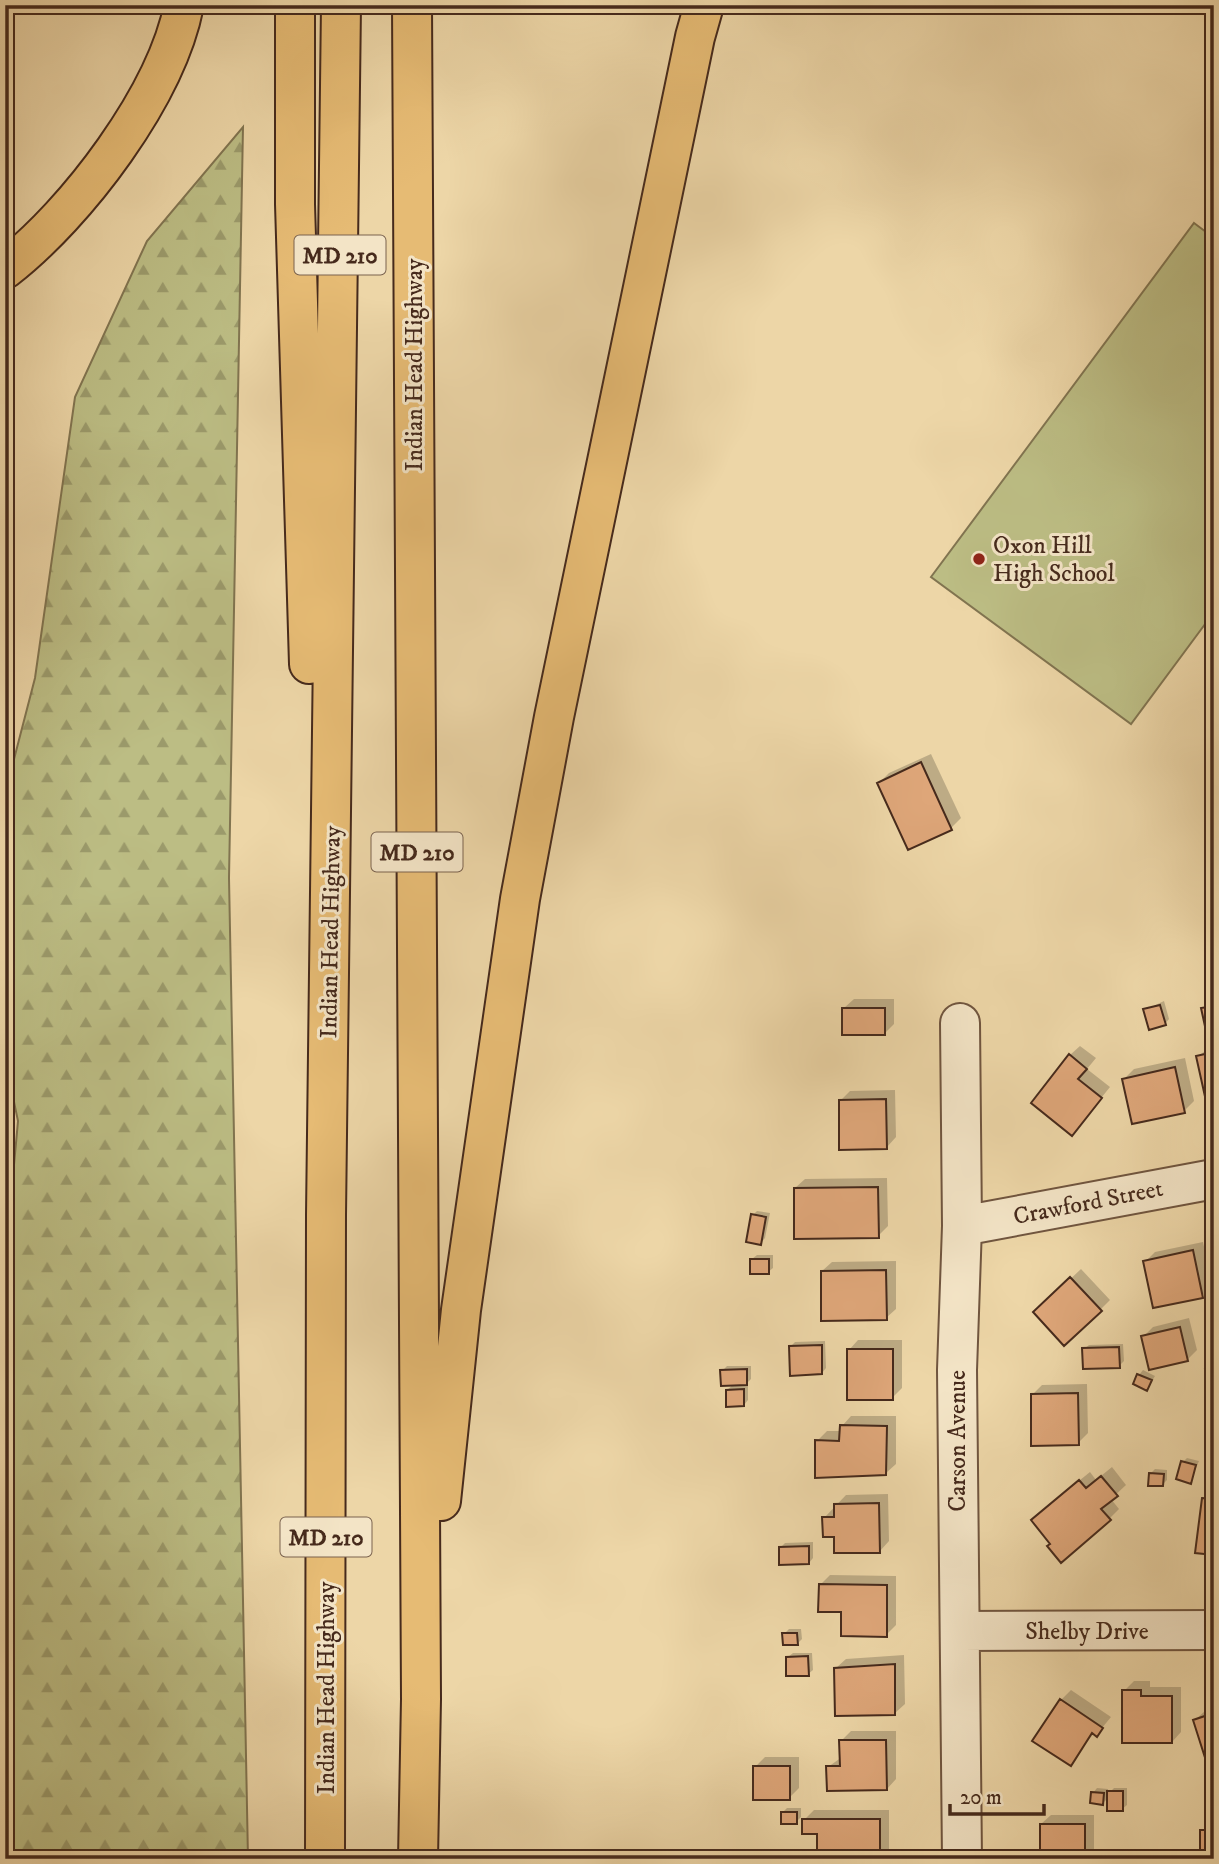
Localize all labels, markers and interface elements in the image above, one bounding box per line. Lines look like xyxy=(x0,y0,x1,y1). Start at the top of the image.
road number: MD 210 xyxy=(294,236,386,274)
street label: Indian Head Highway xyxy=(400,258,430,471)
place label: Oxon Hill High School xyxy=(993,531,1115,589)
marker: Oxon Hill High School xyxy=(971,551,987,567)
street label: Indian Head Highway xyxy=(314,825,348,1039)
road number: MD 210 xyxy=(372,832,462,872)
street label: Crawford Street xyxy=(1011,1174,1166,1232)
street label: Carson Avenue xyxy=(943,1370,973,1512)
road number: MD 210 xyxy=(280,1518,372,1556)
street label: Indian Head Highway xyxy=(312,1581,342,1794)
street label: Shelby Drive xyxy=(1025,1617,1149,1647)
scale bar xyxy=(950,1773,1044,1817)
text: 20 m xyxy=(960,1785,1002,1811)

